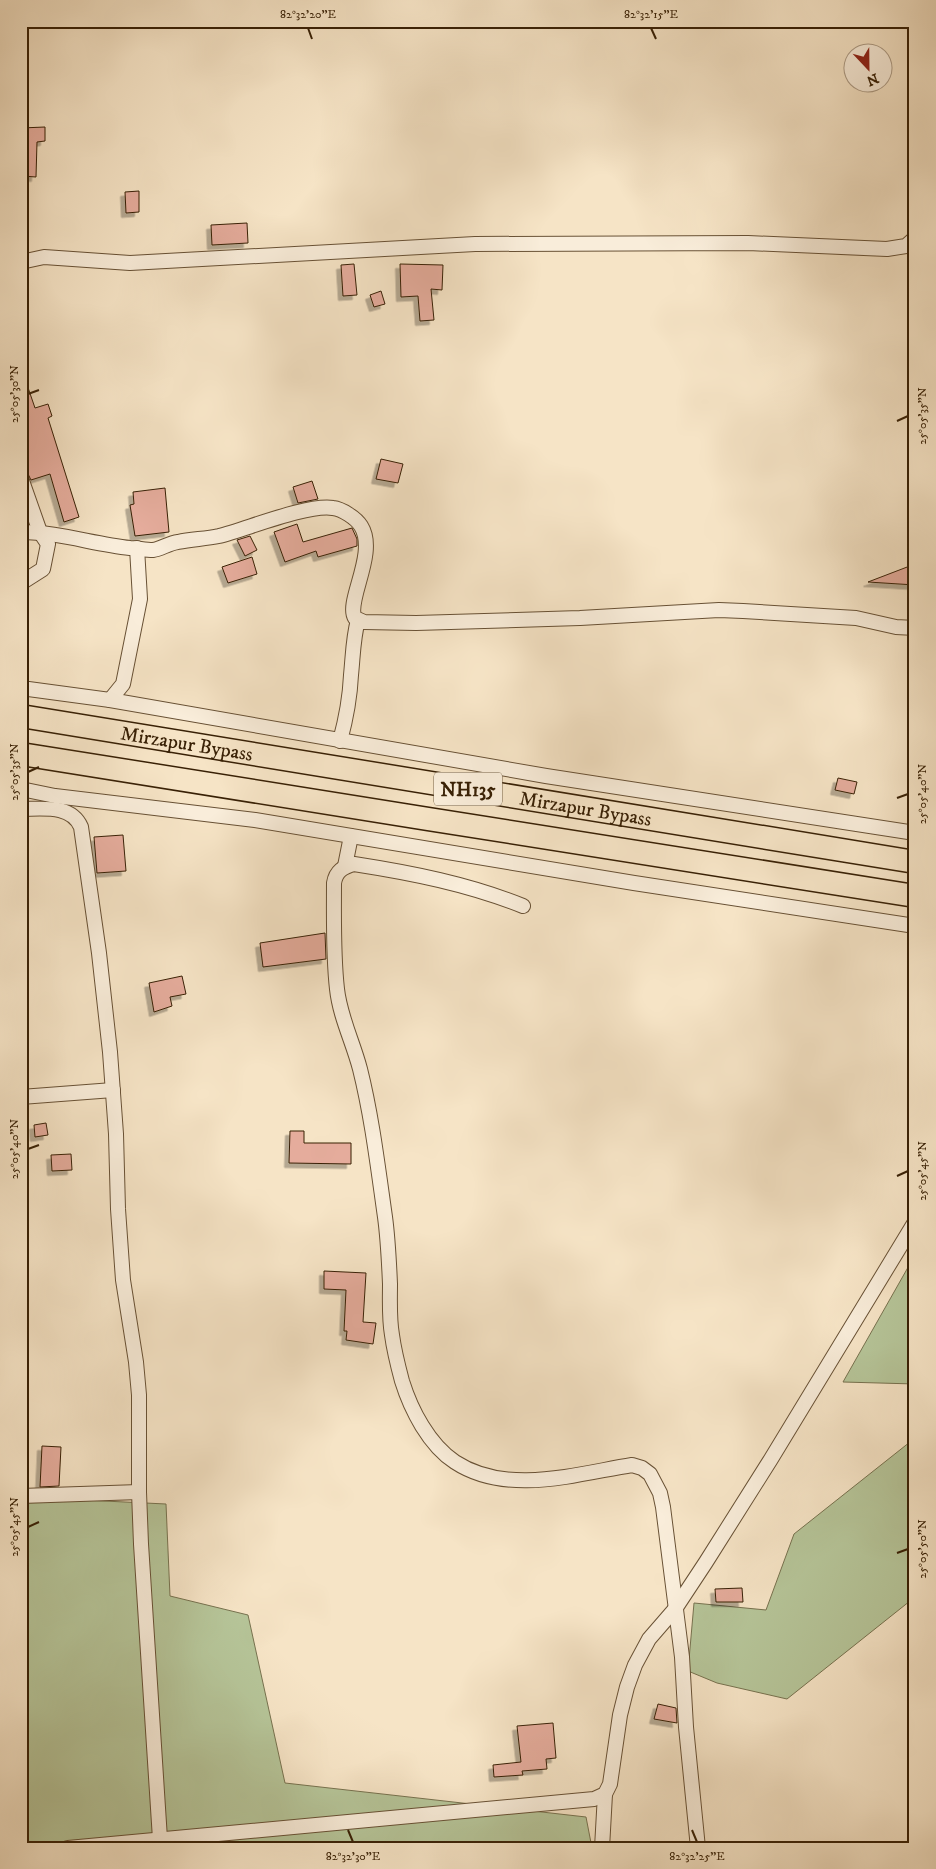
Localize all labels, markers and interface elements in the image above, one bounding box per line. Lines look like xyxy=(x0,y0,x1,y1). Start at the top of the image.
text: 82°32'20"E xyxy=(280,7,336,22)
text: 82°32'15"E xyxy=(624,7,678,22)
north arrow xyxy=(844,42,894,92)
text: N xyxy=(863,69,881,90)
text: 25°05'30"N xyxy=(7,365,22,423)
text: 25°05'35"N xyxy=(915,387,930,445)
street label: Mirzapur Bypass xyxy=(119,721,255,768)
text: 25°05'35"N xyxy=(7,743,22,801)
text: 25°05'40"N xyxy=(915,764,930,824)
road number: NH135 xyxy=(434,772,502,806)
street label: Mirzapur Bypass xyxy=(517,787,654,833)
text: 25°05'40"N xyxy=(7,1119,22,1179)
text: 25°05'45"N xyxy=(915,1141,930,1201)
text: 25°05'45"N xyxy=(7,1497,22,1557)
text: 25°05'50"N xyxy=(915,1519,930,1579)
text: 82°32'30"E xyxy=(326,1849,381,1864)
text: 82°32'25"E xyxy=(669,1849,725,1864)

